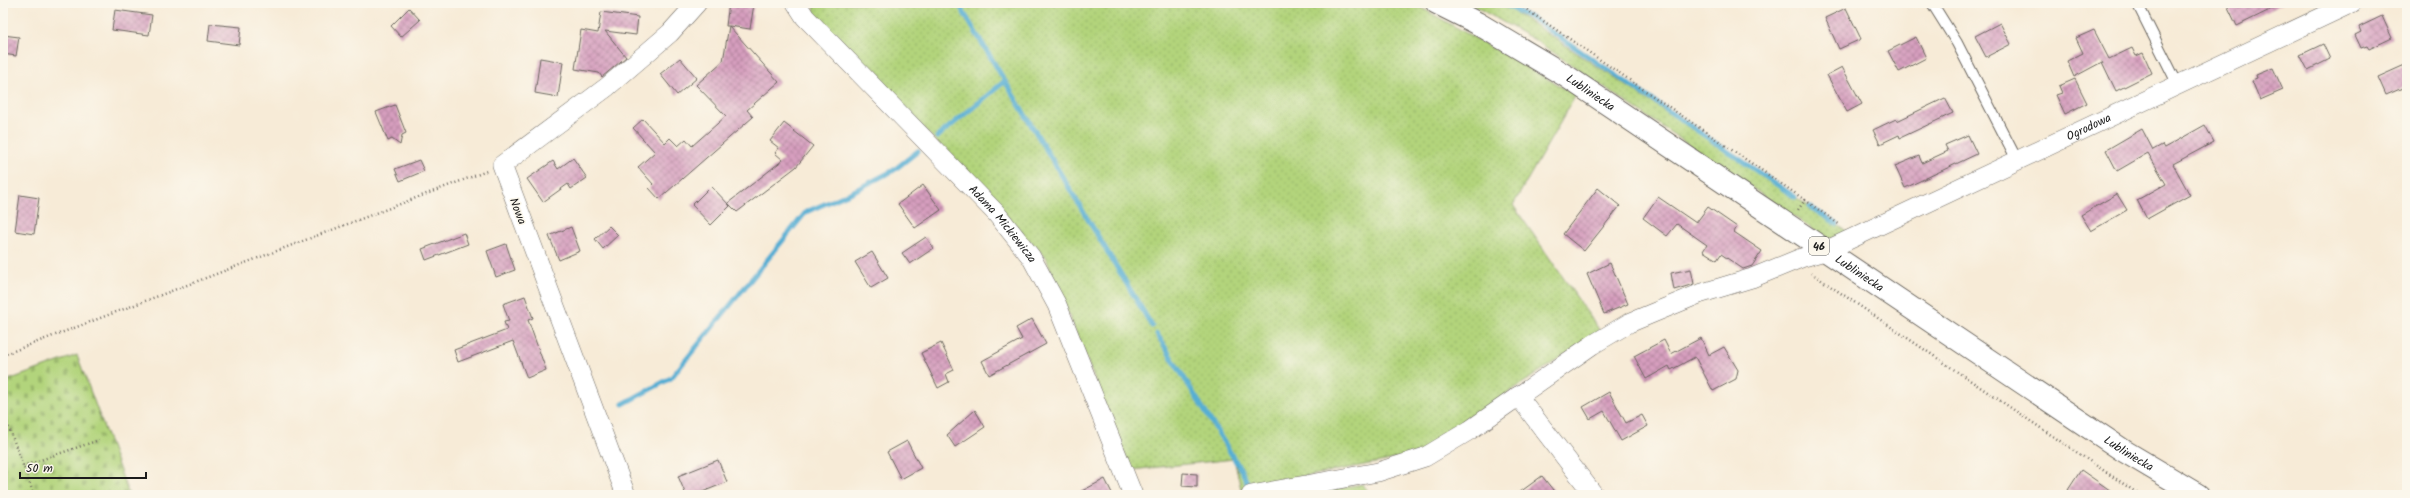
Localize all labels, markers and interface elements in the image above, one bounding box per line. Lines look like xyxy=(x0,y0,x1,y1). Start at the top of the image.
street label: Lubliniecka xyxy=(1562,70,1619,117)
street label: Ogrodowa xyxy=(2063,109,2115,146)
street label: Adama Mickiewicza xyxy=(964,181,1042,267)
street label: Nowa xyxy=(504,195,531,228)
road number: 46 xyxy=(1809,237,1829,255)
street label: Lubliniecka xyxy=(1831,250,1888,297)
street label: Lubliniecka xyxy=(2100,431,2158,477)
scale bar xyxy=(20,454,146,480)
text: 50 m xyxy=(26,459,53,478)

